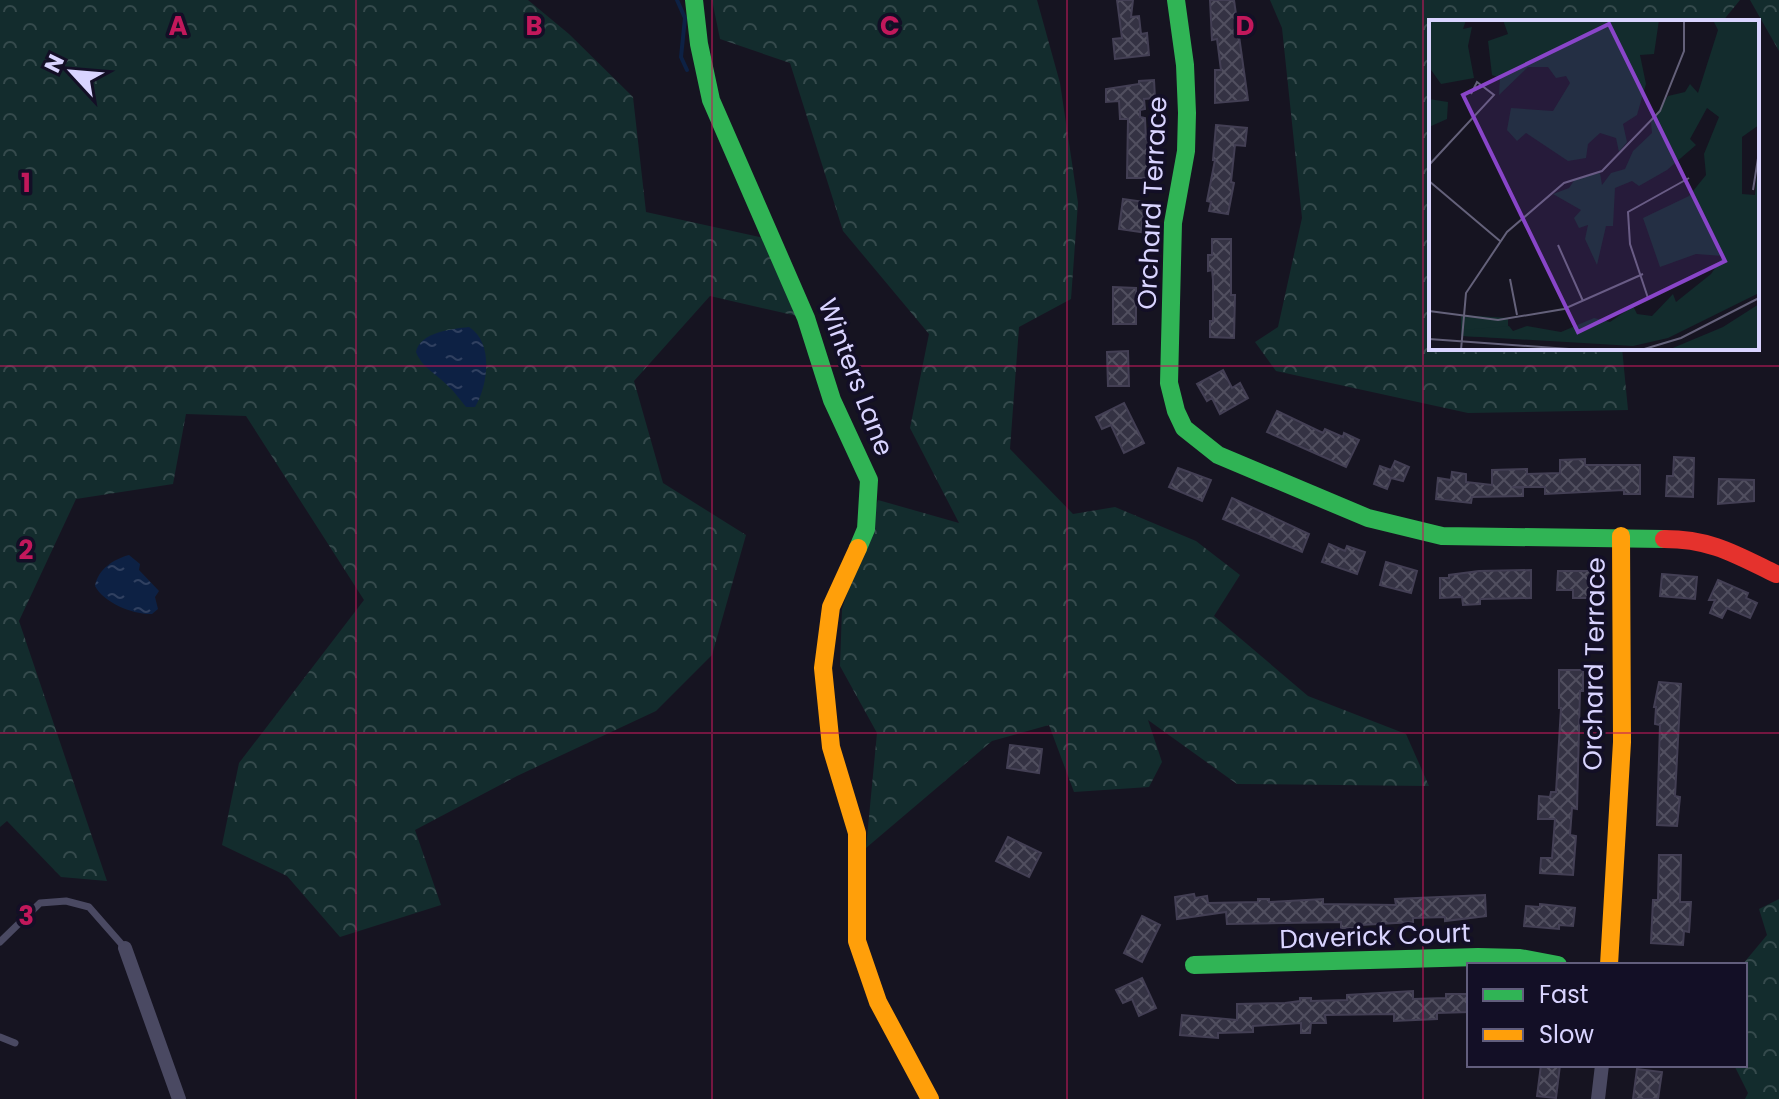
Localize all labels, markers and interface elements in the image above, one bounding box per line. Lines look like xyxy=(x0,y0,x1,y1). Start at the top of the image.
text: A xyxy=(168,8,188,44)
text: B xyxy=(525,8,543,44)
text: C xyxy=(880,8,900,44)
text: D xyxy=(1236,8,1255,44)
inset map xyxy=(1429,20,1759,350)
north arrow xyxy=(32,32,112,112)
text: N xyxy=(37,49,72,78)
street label: Orchard Terrace xyxy=(1128,95,1176,311)
text: 1 xyxy=(21,165,31,201)
street label: Winters Lane xyxy=(809,293,903,461)
text: 2 xyxy=(19,532,34,568)
street label: Orchard Terrace xyxy=(1574,557,1614,771)
text: 3 xyxy=(18,898,34,934)
street label: Daverick Court xyxy=(1279,915,1471,957)
legend xyxy=(1467,963,1747,1067)
text: Fast xyxy=(1539,978,1589,1011)
text: Slow xyxy=(1539,1018,1594,1051)

